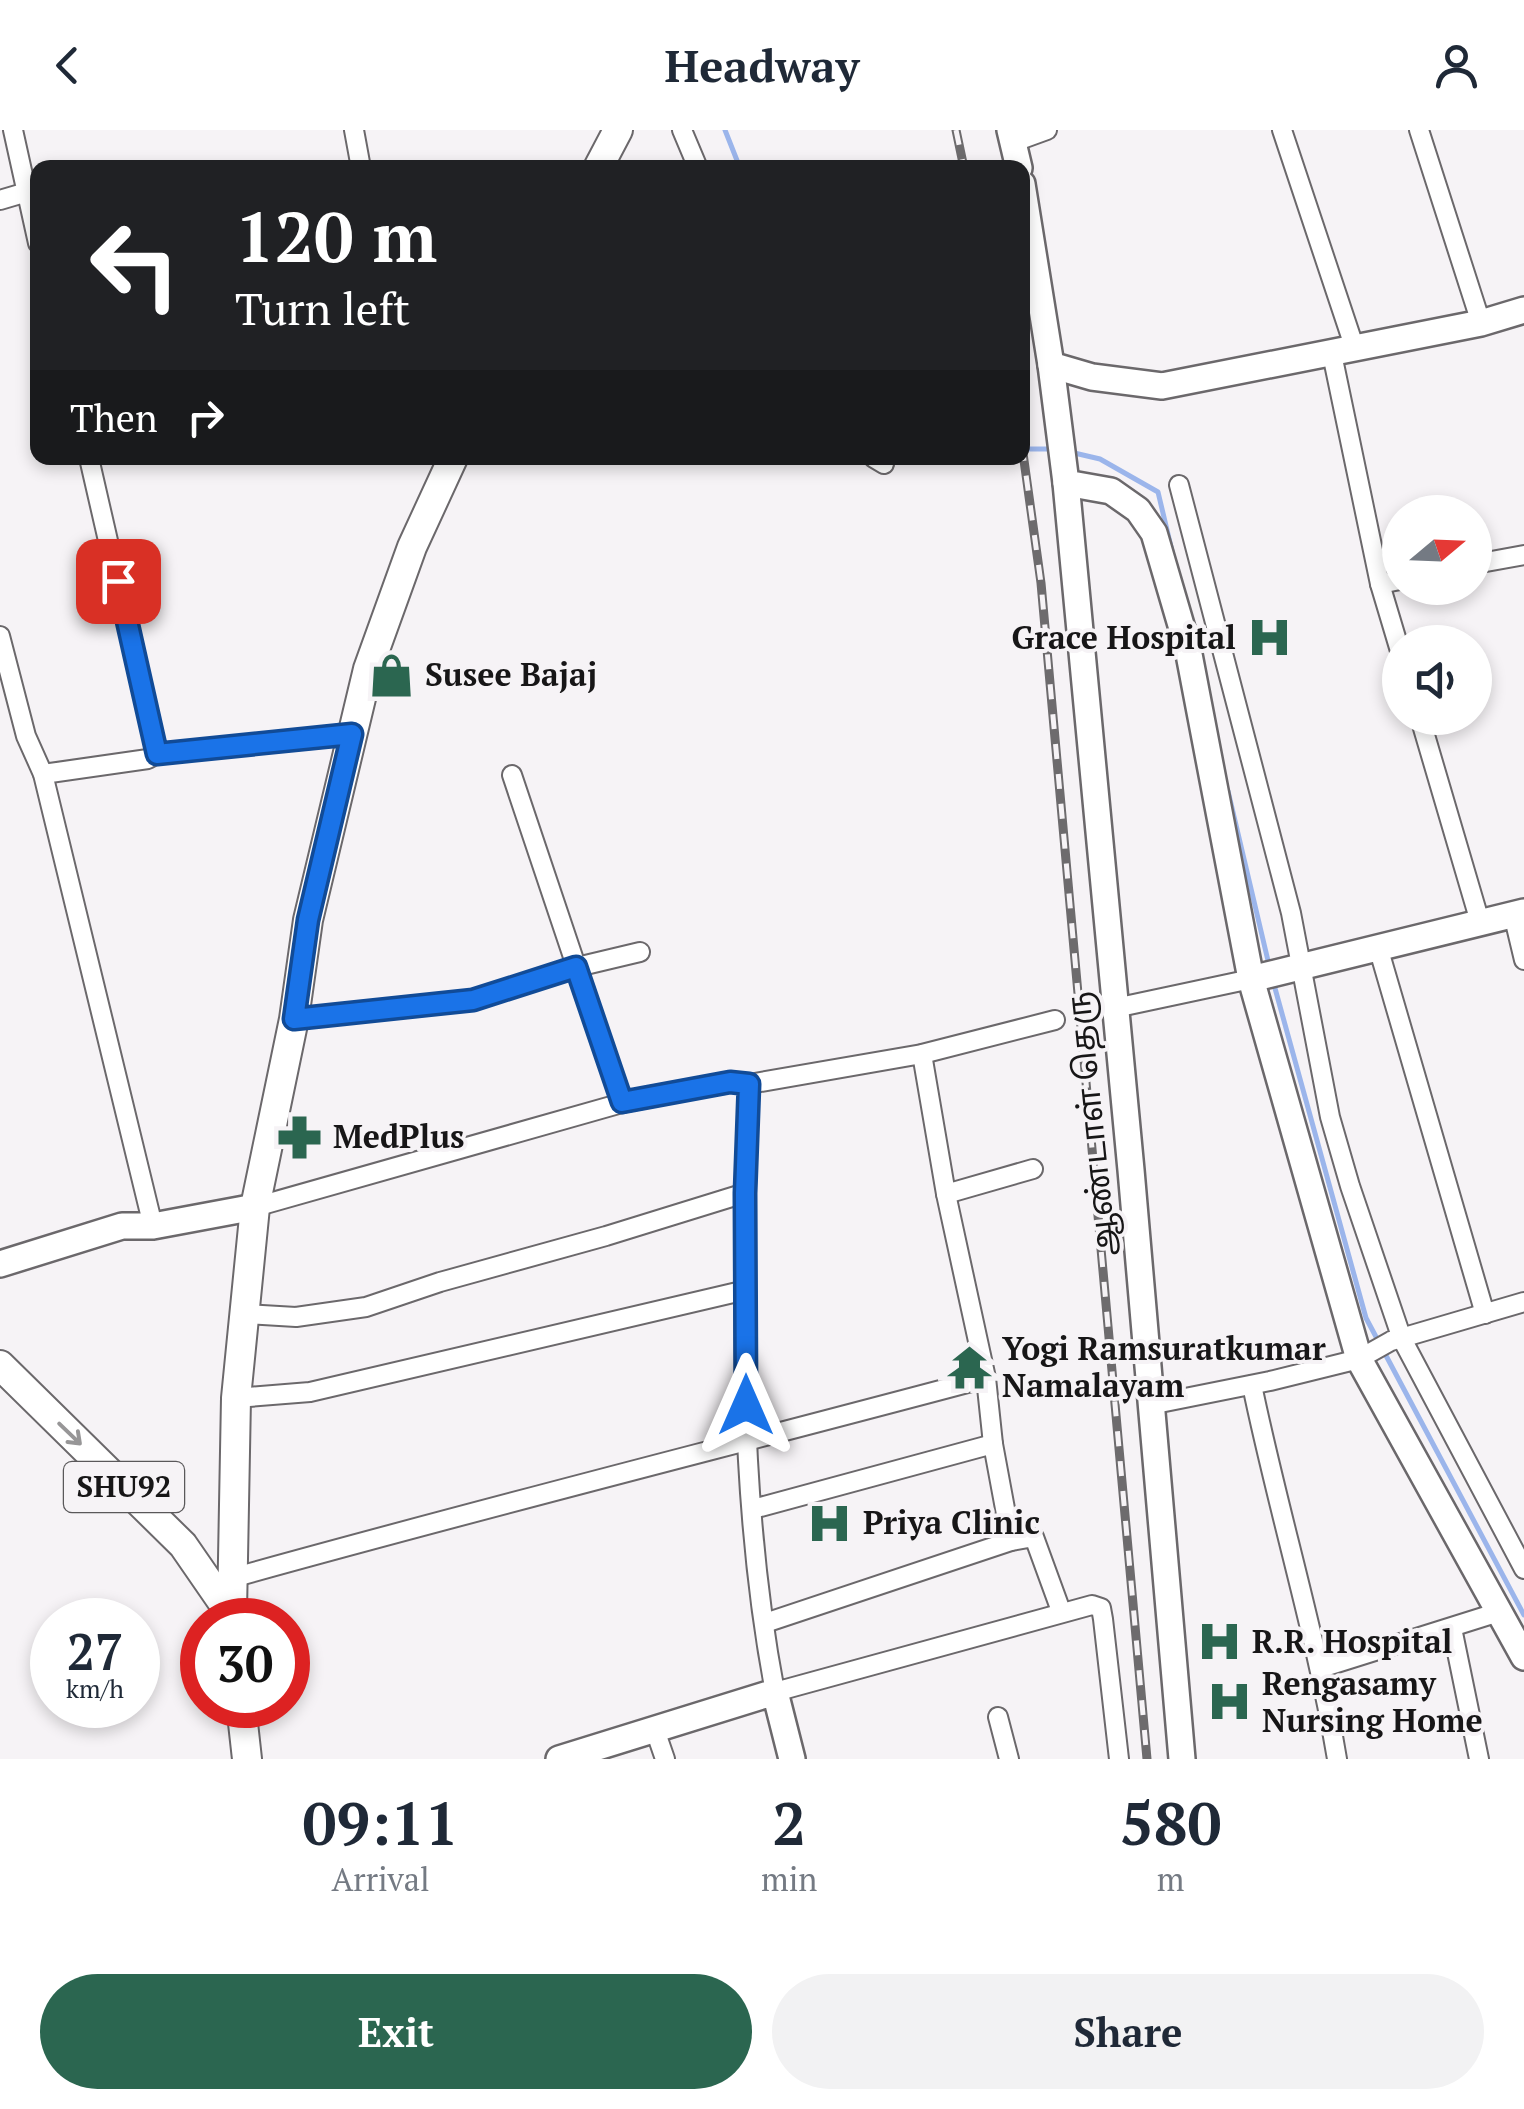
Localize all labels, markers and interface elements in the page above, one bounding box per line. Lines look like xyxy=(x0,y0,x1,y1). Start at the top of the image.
text: Headway xyxy=(665,35,859,95)
icon: back xyxy=(40,38,95,93)
icon: person xyxy=(1429,38,1484,93)
text: 120 m xyxy=(235,189,437,282)
icon: left xyxy=(70,200,200,330)
text: Turn left xyxy=(235,278,410,338)
icon: right xyxy=(178,390,233,445)
text: Then xyxy=(70,393,158,443)
north arrow xyxy=(1382,495,1492,605)
map controls xyxy=(1382,495,1492,735)
pin xyxy=(76,539,161,624)
icon: arrive xyxy=(91,554,146,609)
hospital icon: Grace Hospital xyxy=(1245,614,1293,662)
place label: Grace Hospital xyxy=(1011,616,1236,658)
button: sound xyxy=(1382,625,1492,735)
shop icon: Susee Bajaj xyxy=(368,651,416,699)
place label: Susee Bajaj xyxy=(425,653,597,695)
street label: ஆண்டாள் தெரு xyxy=(1056,990,1128,1258)
pharmacy icon: MedPlus xyxy=(276,1113,324,1161)
place label: MedPlus xyxy=(333,1115,465,1157)
place label: Yogi Ramsuratkumar Namalayam xyxy=(1002,1327,1326,1406)
temple icon: Yogi Ramsuratkumar Namalayam xyxy=(945,1343,993,1391)
position arrow xyxy=(694,1353,798,1457)
one-way arrow xyxy=(57,1421,81,1445)
road number: SHU92 xyxy=(64,1462,184,1512)
hospital icon: Priya Clinic xyxy=(806,1499,854,1547)
place label: Priya Clinic xyxy=(863,1501,1040,1543)
speed limit sign: 30 xyxy=(180,1598,310,1728)
text: 27 xyxy=(67,1618,123,1684)
hospital icon: R.R. Hospital xyxy=(1195,1618,1243,1666)
place label: R.R. Hospital xyxy=(1252,1620,1452,1662)
place label: Rengasamy Nursing Home xyxy=(1262,1662,1483,1741)
text: km/h xyxy=(66,1672,124,1705)
hospital icon: Rengasamy Nursing Home xyxy=(1205,1678,1253,1726)
text: 09:11 xyxy=(302,1783,459,1862)
text: 2 xyxy=(772,1783,806,1862)
text: 580 xyxy=(1120,1783,1222,1862)
text: Arrival xyxy=(332,1858,430,1900)
text: min xyxy=(761,1858,817,1900)
text: m xyxy=(1157,1858,1184,1900)
button: Exit xyxy=(40,1974,752,2089)
button: Share xyxy=(772,1974,1484,2089)

